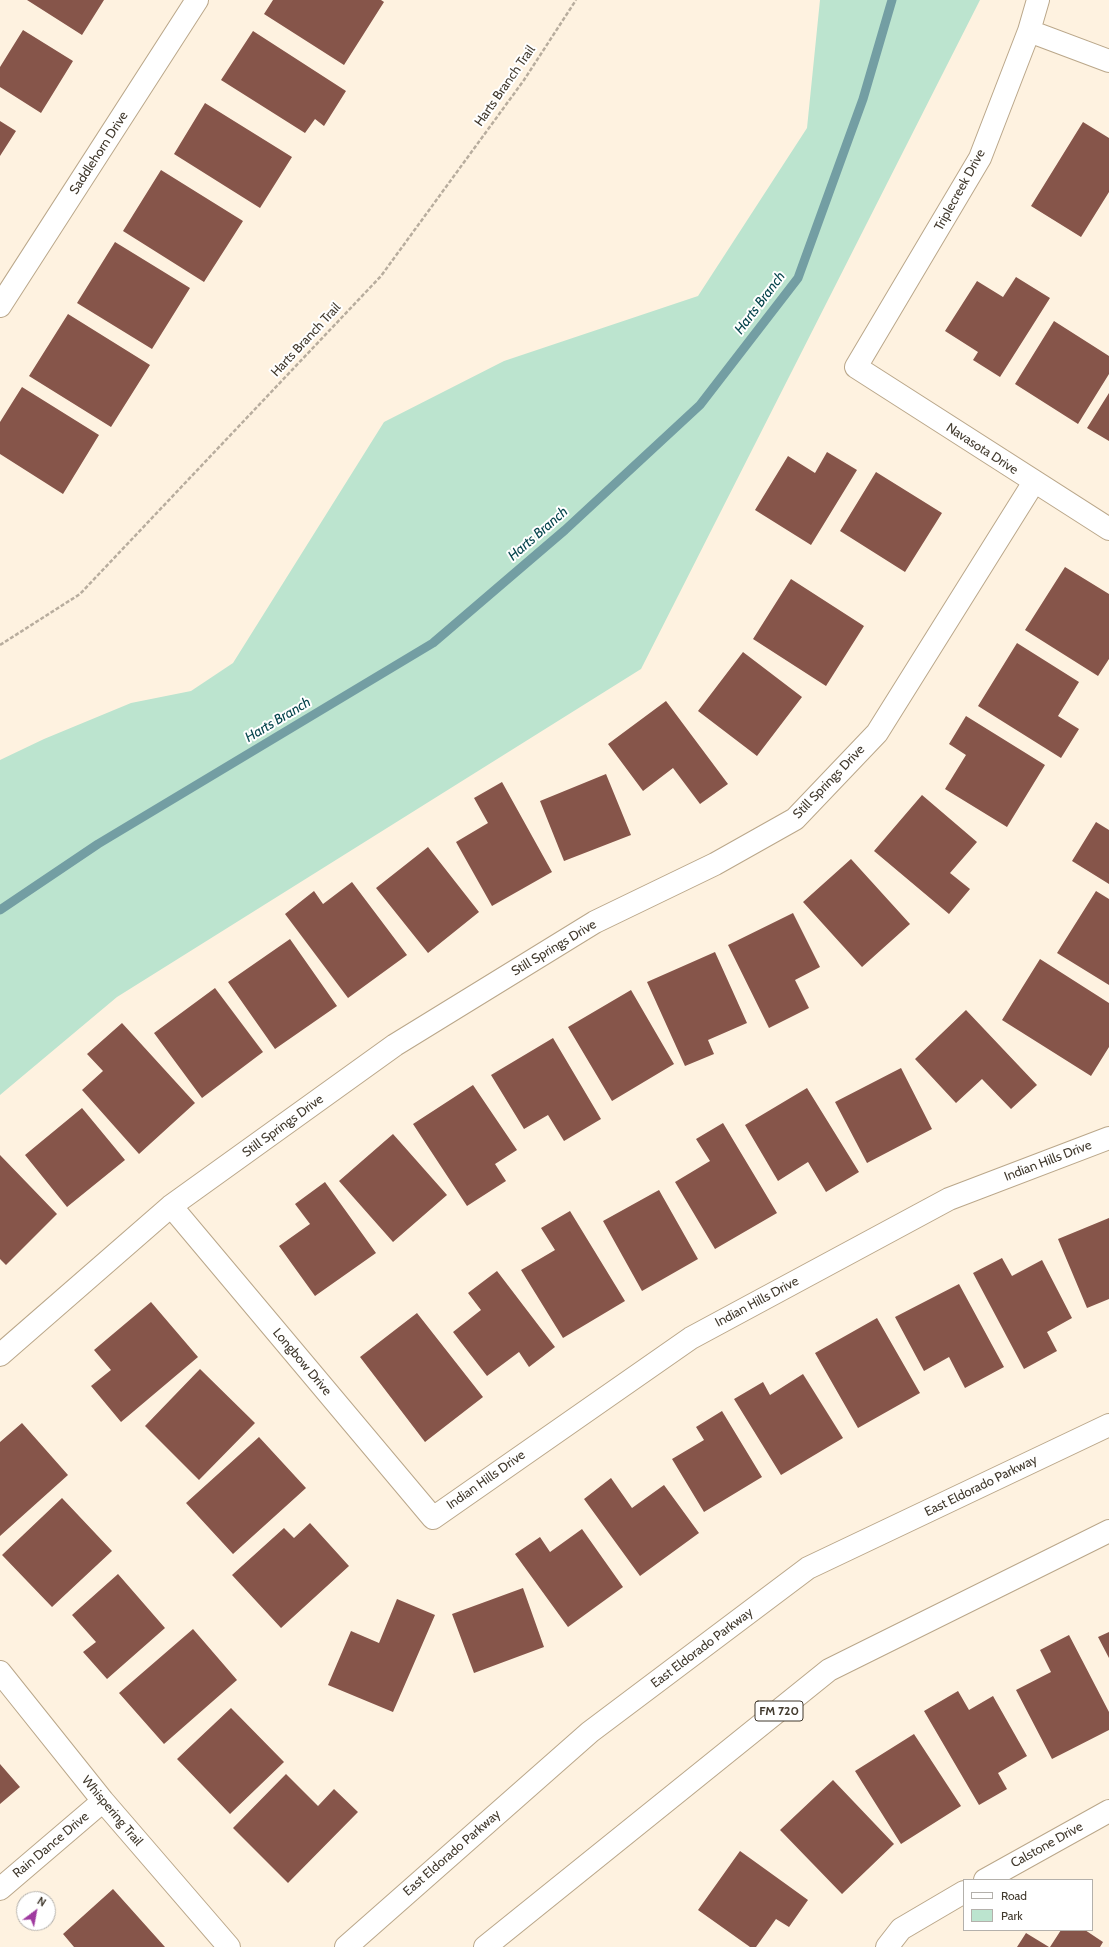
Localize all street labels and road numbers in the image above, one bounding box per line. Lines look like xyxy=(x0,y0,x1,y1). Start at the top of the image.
street label: Harts Branch Trail xyxy=(471,43,539,129)
street label: Saddlehorn Drive xyxy=(66,109,132,197)
street label: Triplecreek Drive xyxy=(931,147,989,233)
street label: Harts Branch Trail xyxy=(268,300,344,380)
street label: Navasota Drive xyxy=(943,420,1021,478)
street label: Still Springs Drive xyxy=(790,742,868,822)
street label: Still Springs Drive xyxy=(509,916,599,980)
street label: Still Springs Drive xyxy=(239,1091,327,1161)
street label: Indian Hills Drive xyxy=(1002,1137,1094,1185)
street label: Indian Hills Drive xyxy=(713,1273,801,1331)
street label: Longbow Drive xyxy=(269,1325,335,1399)
street label: Indian Hills Drive xyxy=(444,1447,528,1513)
street label: East Eldorado Parkway xyxy=(922,1452,1040,1520)
street label: East Eldorado Parkway xyxy=(648,1605,756,1691)
road number: FM 720 xyxy=(755,1701,803,1721)
street label: Whispering Trail xyxy=(78,1773,146,1849)
street label: East Eldorado Parkway xyxy=(400,1807,504,1899)
street label: Rain Dance Drive xyxy=(10,1809,92,1881)
street label: Calstone Drive xyxy=(1008,1819,1086,1871)

